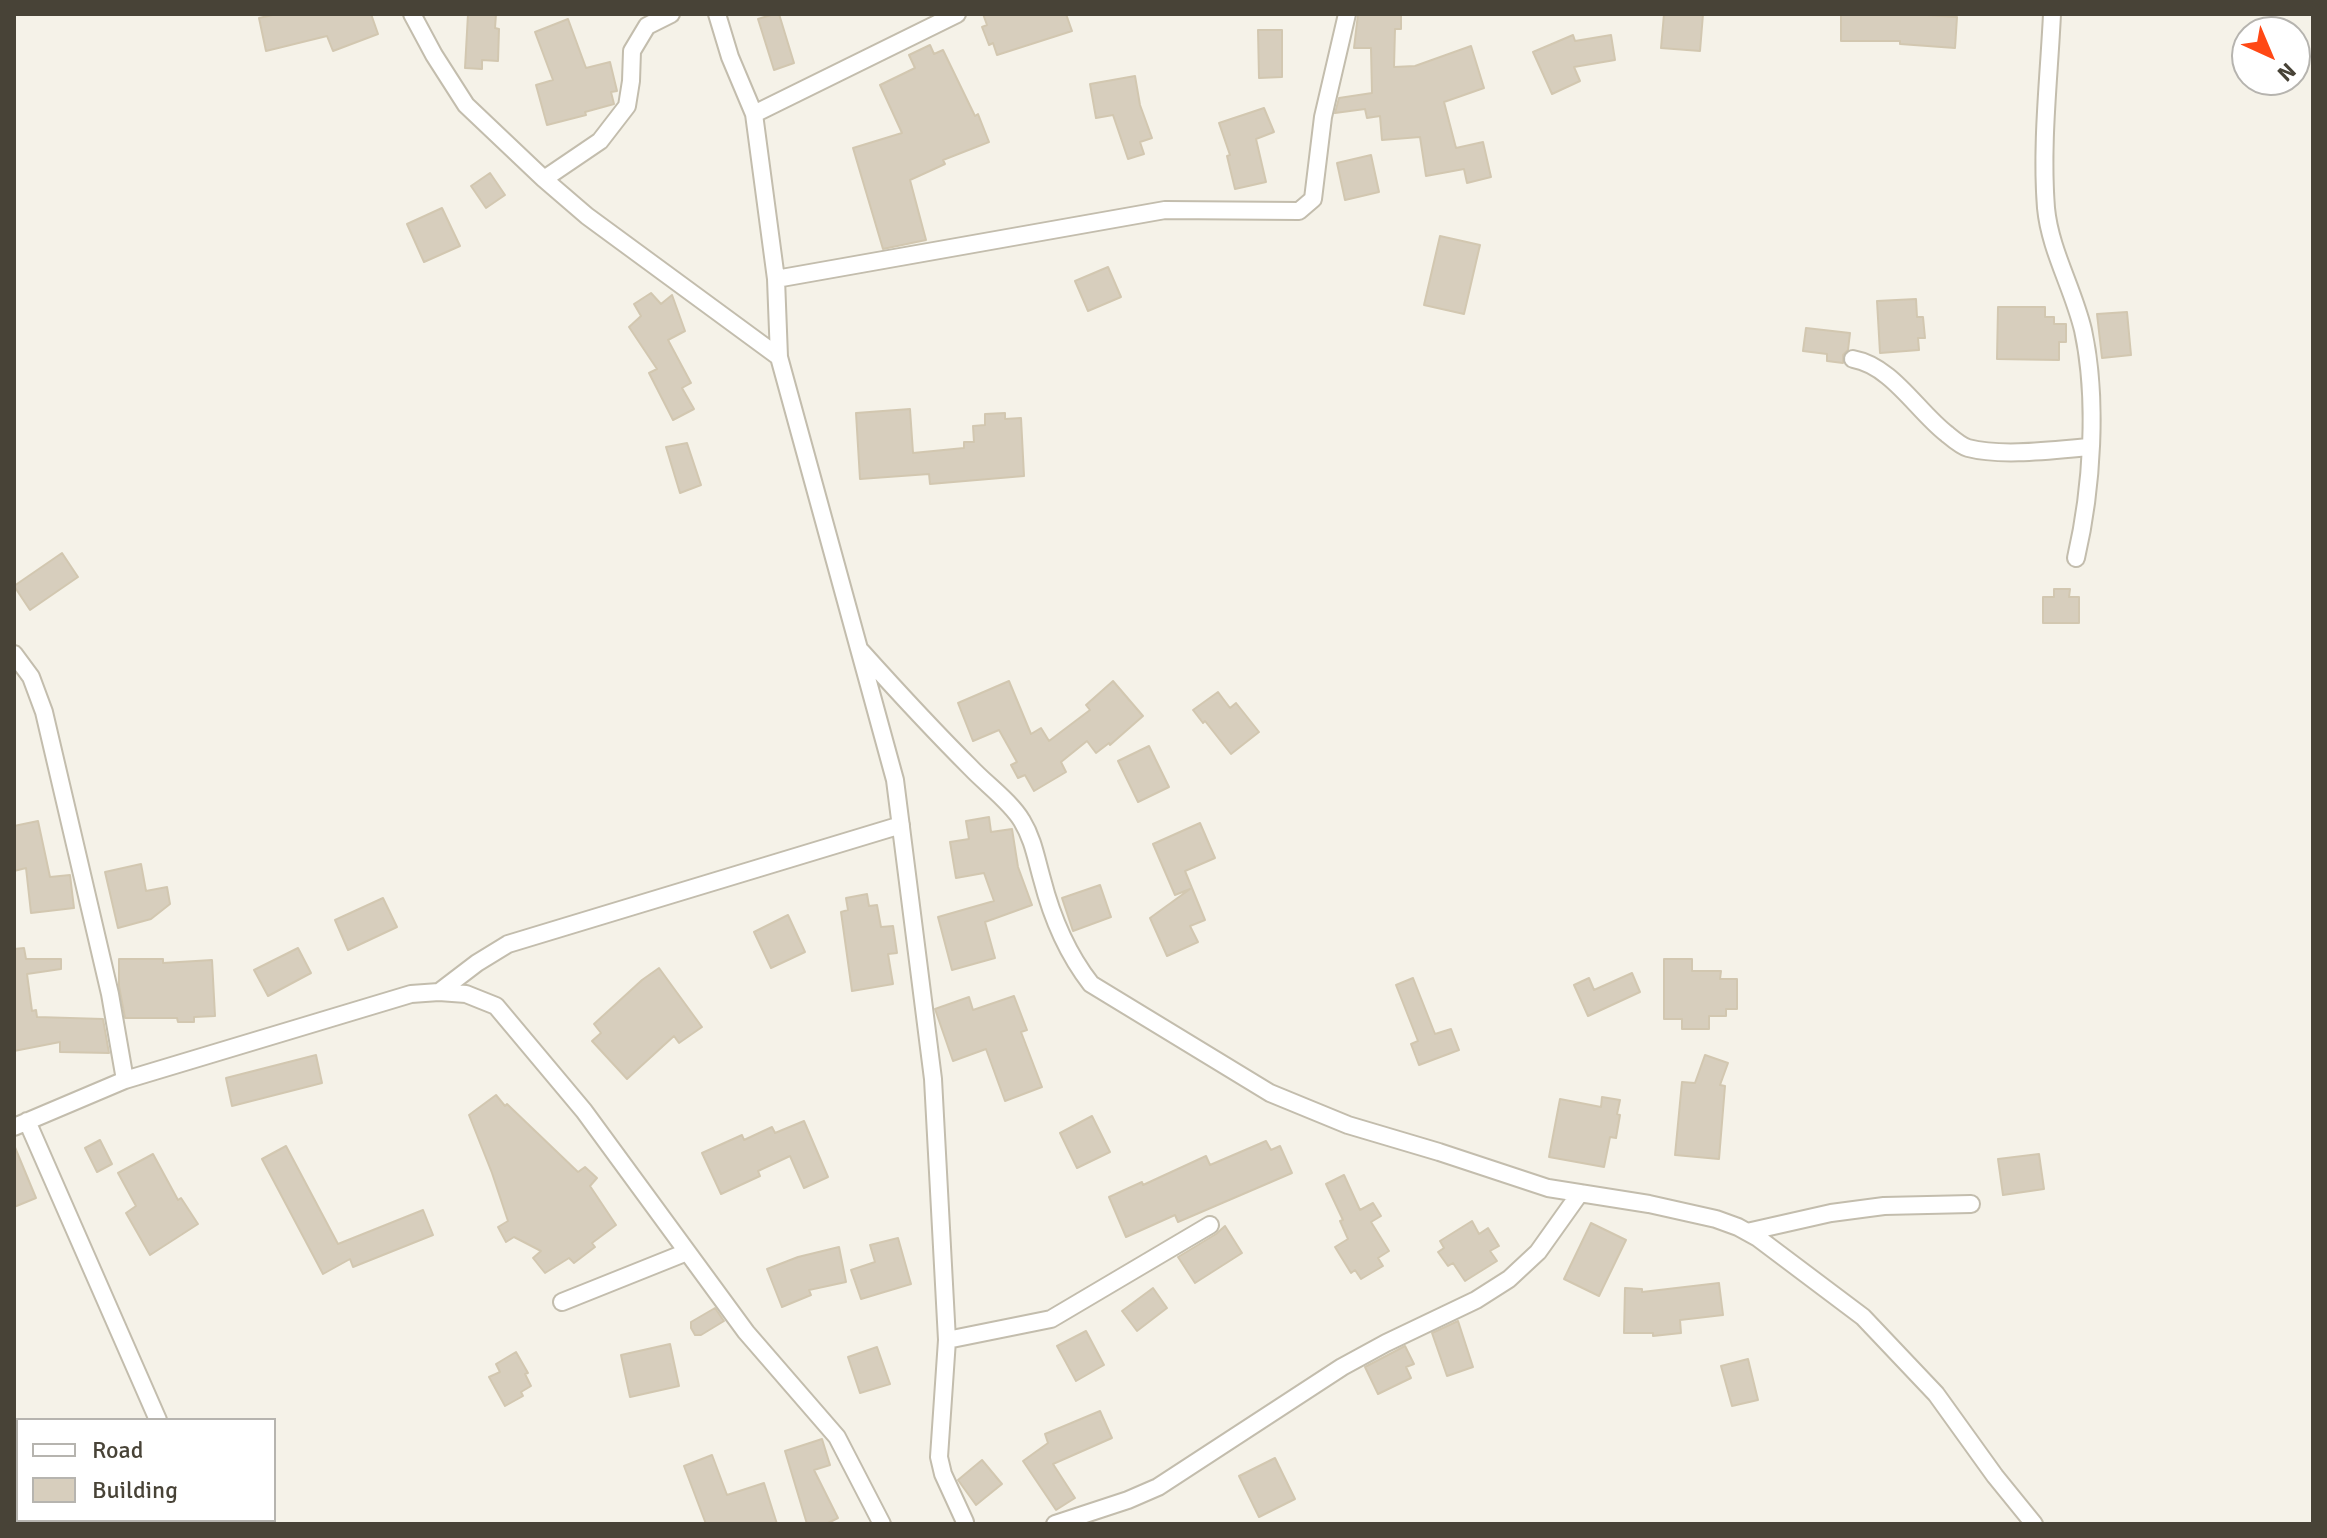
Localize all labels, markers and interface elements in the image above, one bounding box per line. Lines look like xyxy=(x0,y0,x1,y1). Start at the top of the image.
north arrow xyxy=(2231,16,2311,96)
text: N xyxy=(2272,57,2302,87)
legend xyxy=(16,1418,276,1522)
text: Road xyxy=(92,1435,143,1465)
text: Building xyxy=(92,1475,178,1505)

